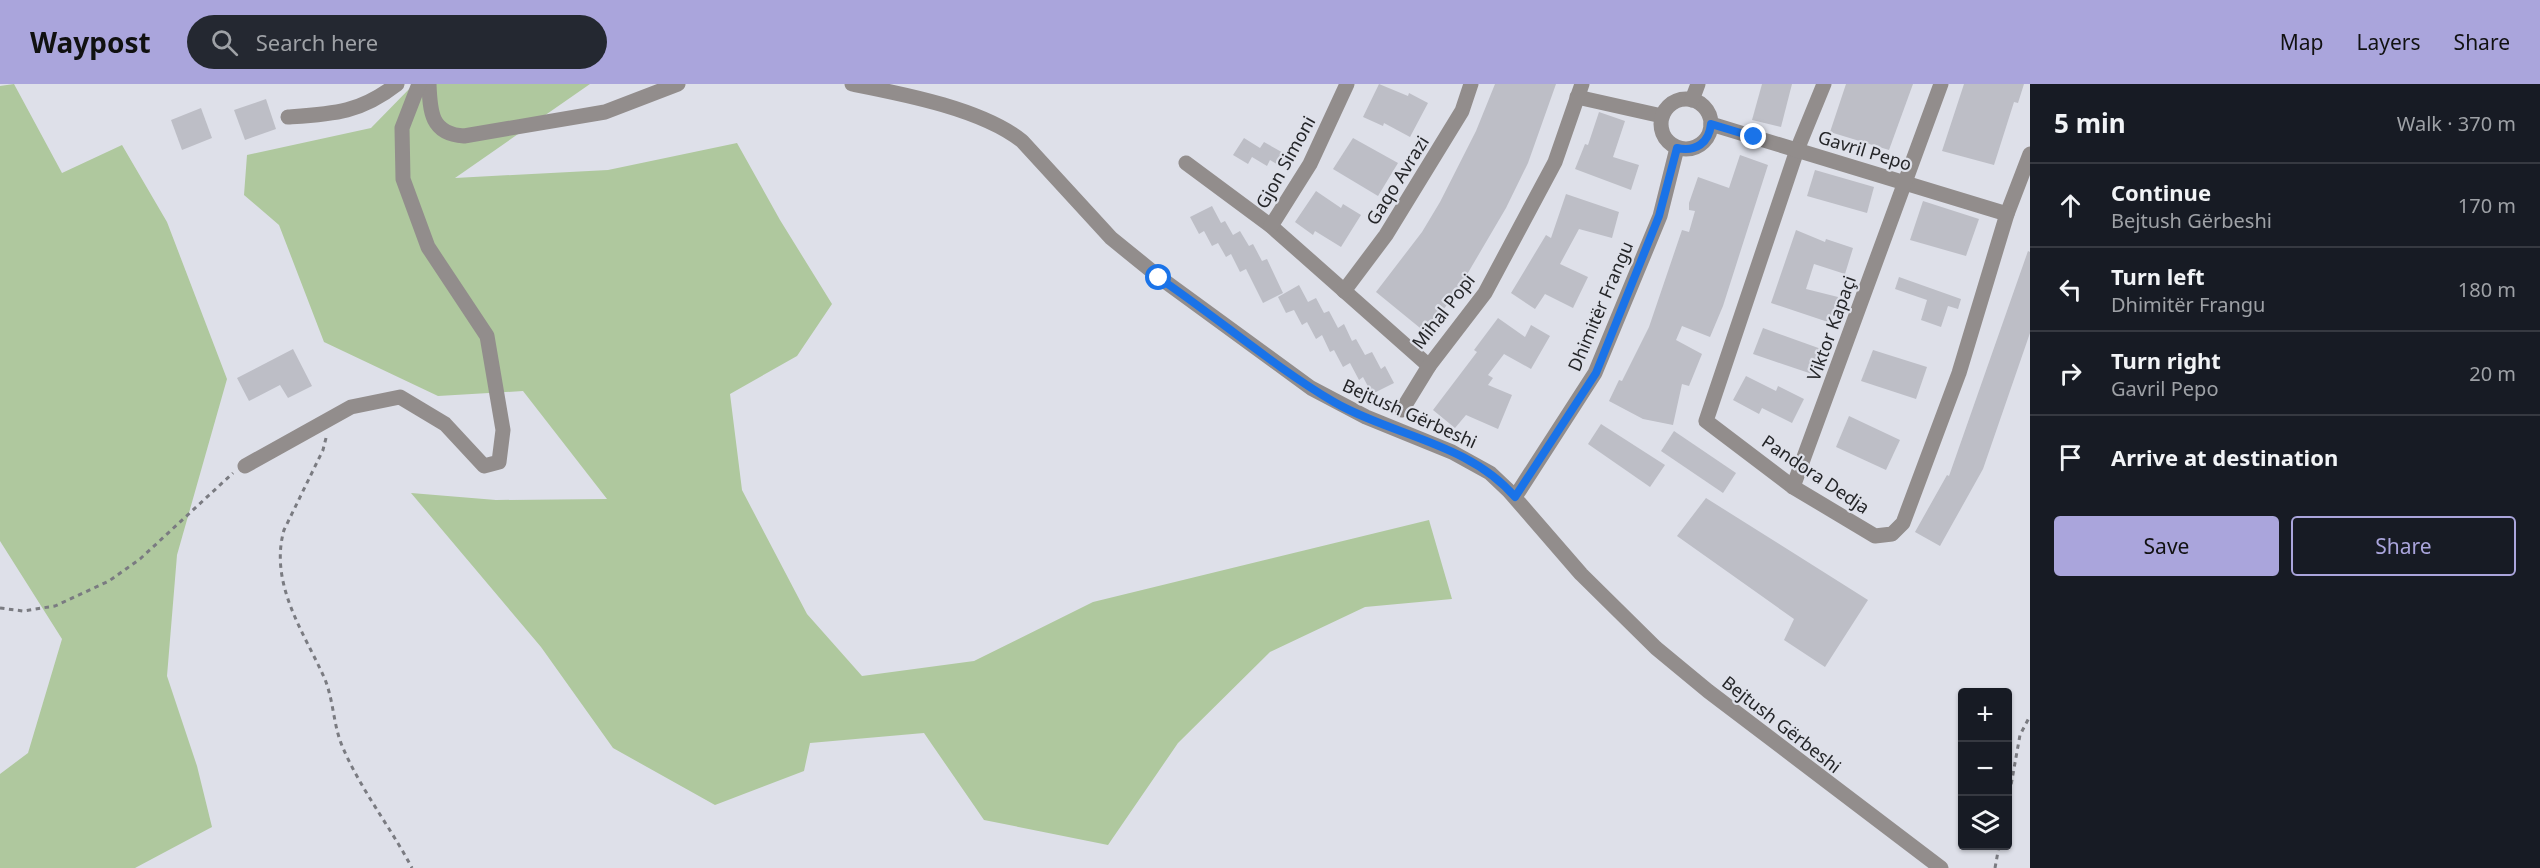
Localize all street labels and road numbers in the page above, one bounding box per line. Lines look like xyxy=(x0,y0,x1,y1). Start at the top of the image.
street label: Gjon Simoni xyxy=(1250,111,1320,213)
street label: Gavril Pepo xyxy=(1815,124,1915,176)
street label: Gaqo Avrazi xyxy=(1360,131,1434,229)
street label: Dhimitër Frangu xyxy=(1562,237,1638,375)
street label: Mihal Popi xyxy=(1406,269,1480,353)
street label: Viktor Kapaçi xyxy=(1801,272,1861,384)
street label: Bejtush Gërbeshi xyxy=(1339,373,1481,453)
street label: Pandora Dedja xyxy=(1757,429,1875,519)
street label: Bejtush Gërbeshi xyxy=(1718,670,1846,778)

